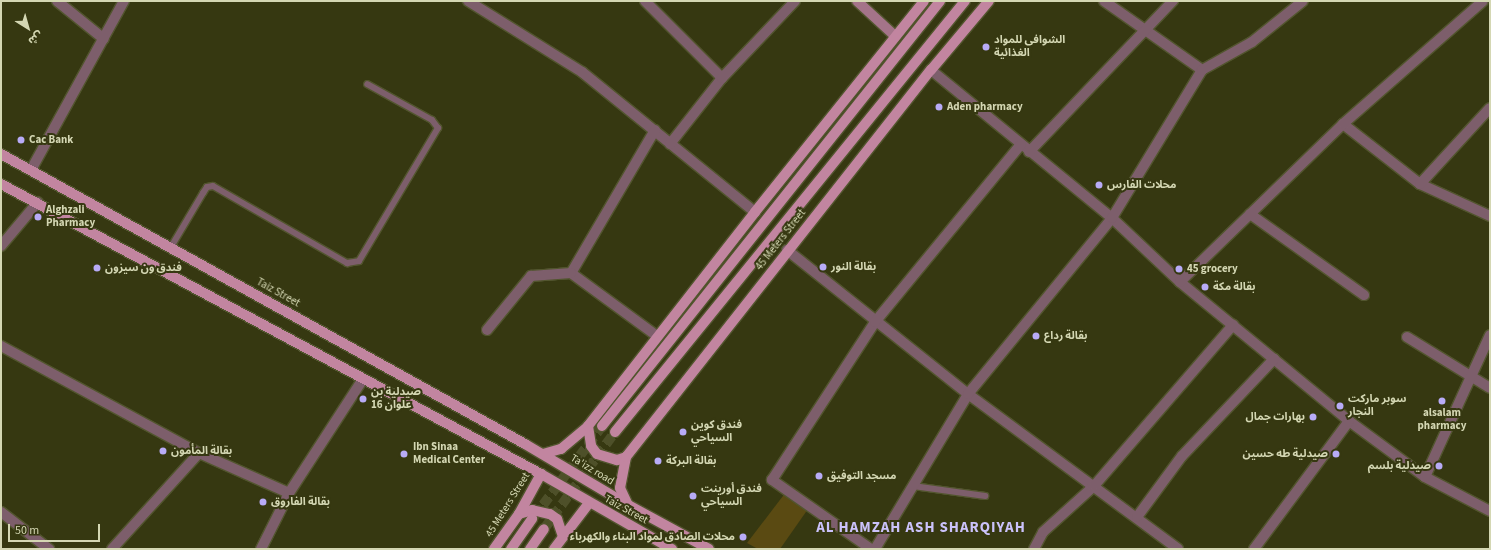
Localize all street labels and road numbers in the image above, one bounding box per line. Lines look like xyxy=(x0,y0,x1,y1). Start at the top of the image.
street label: 45 Meters Street xyxy=(753,207,809,273)
street label: Taiz Street xyxy=(254,276,302,310)
street label: Ta'izz road xyxy=(568,452,616,488)
street label: 45 Meters Street xyxy=(483,470,533,540)
street label: Taiz Street xyxy=(602,493,650,527)

